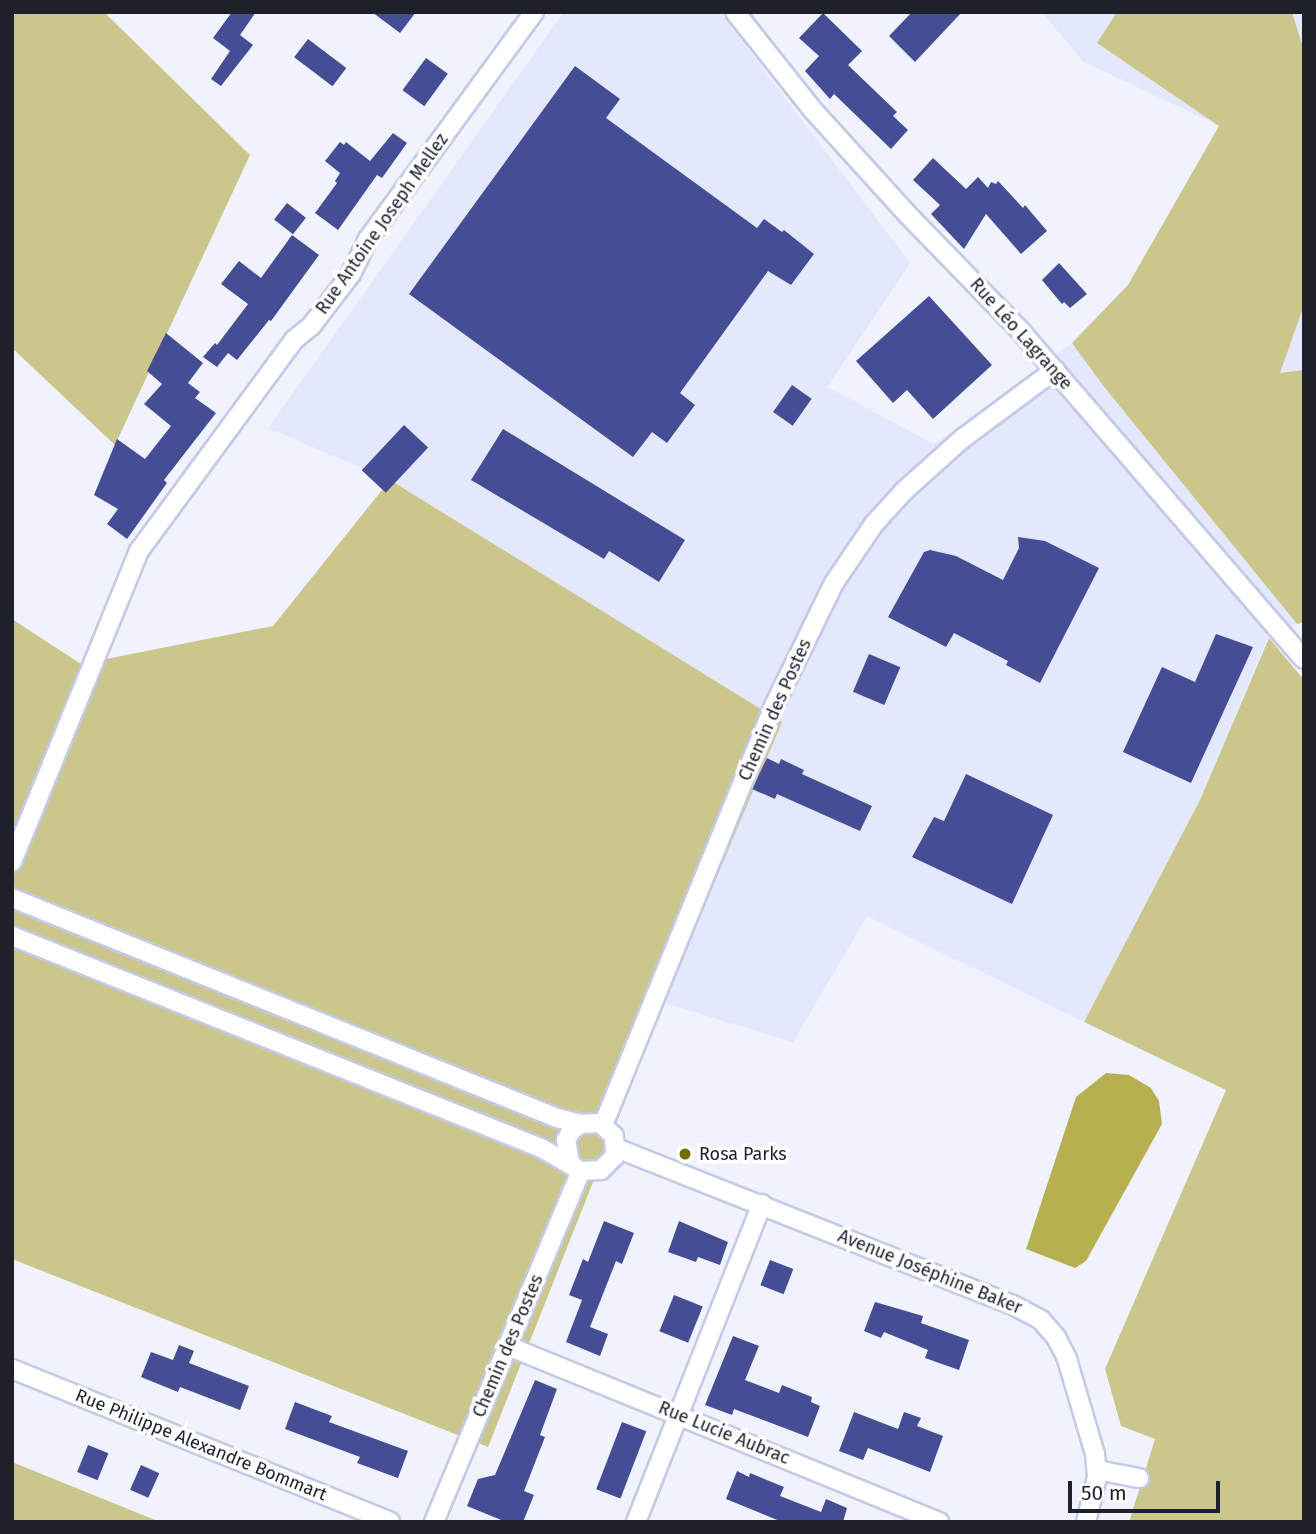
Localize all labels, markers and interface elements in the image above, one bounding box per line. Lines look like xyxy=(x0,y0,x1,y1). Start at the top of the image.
street label: Rue Antoine Joseph Mellez xyxy=(311,129,453,319)
street label: Rue Léo Lagrange xyxy=(965,274,1077,394)
street label: Chemin des Postes xyxy=(734,636,816,784)
place label: Rosa Parks xyxy=(699,1143,787,1165)
marker: Rosa Parks xyxy=(677,1146,693,1162)
street label: Avenue Joséphine Baker xyxy=(835,1225,1025,1319)
street label: Chemin des Postes xyxy=(468,1271,548,1421)
street label: Rue Philippe Alexandre Bommart xyxy=(72,1385,330,1505)
street label: Rue Lucie Aubrac xyxy=(655,1397,793,1469)
scale bar xyxy=(1071,1468,1223,1512)
text: 50 m xyxy=(1081,1480,1127,1506)

